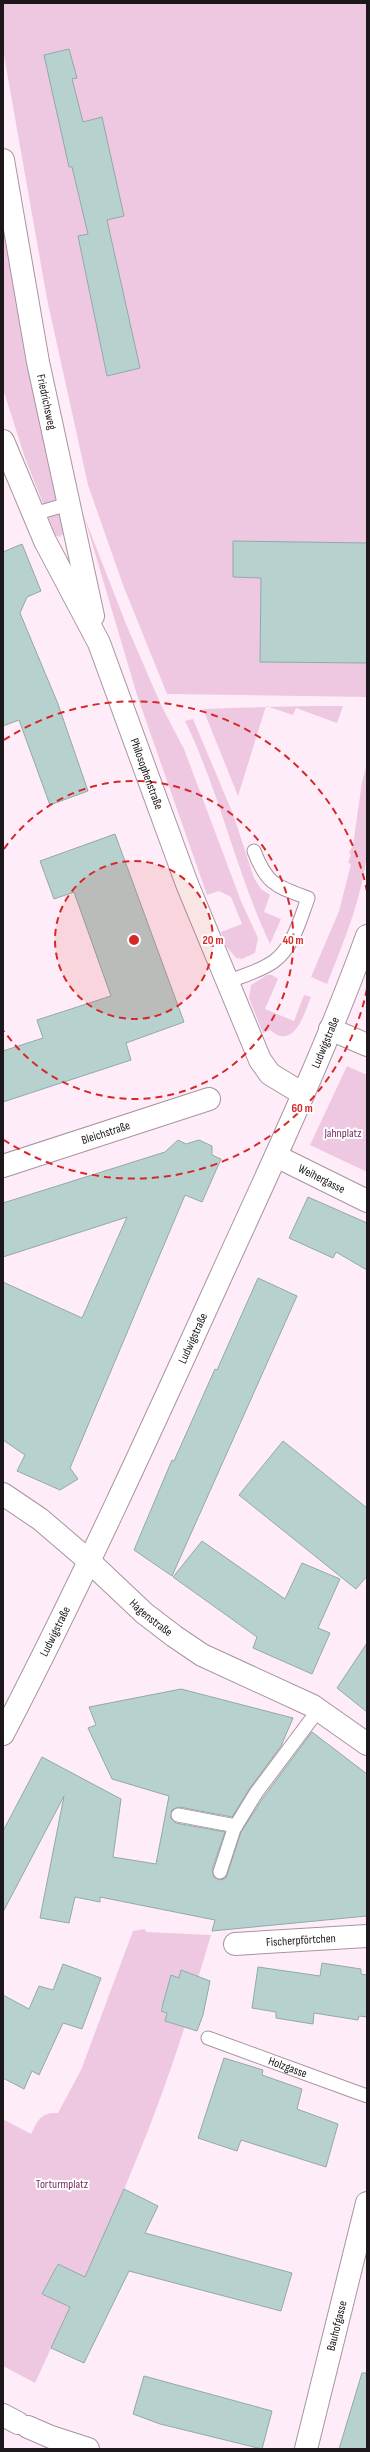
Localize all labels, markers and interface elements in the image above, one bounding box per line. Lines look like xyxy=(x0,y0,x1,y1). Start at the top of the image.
street label: Friedrichsweg xyxy=(33,373,60,431)
street label: Philosophenstraße xyxy=(127,736,167,812)
centre of rings xyxy=(127,933,141,947)
text: 20 m xyxy=(203,933,223,948)
text: 40 m xyxy=(282,933,304,948)
street label: Ludwigstraße xyxy=(308,1015,343,1070)
text: 60 m xyxy=(291,1101,313,1116)
street label: Bleichstraße xyxy=(79,1118,132,1148)
park label: Jahnplatz xyxy=(323,1126,362,1141)
street label: Weihergasse xyxy=(296,1161,348,1197)
street label: Ludwigstraße xyxy=(175,1310,211,1366)
street label: Hagenstraße xyxy=(126,1596,176,1640)
street label: Ludwigstraße xyxy=(36,1604,74,1659)
street label: Fischerpförtchen xyxy=(266,1930,336,1950)
street label: Holzgasse xyxy=(266,2053,309,2081)
park label: Torturmplatz xyxy=(36,2177,89,2192)
street label: Bauhofgasse xyxy=(323,2299,350,2352)

